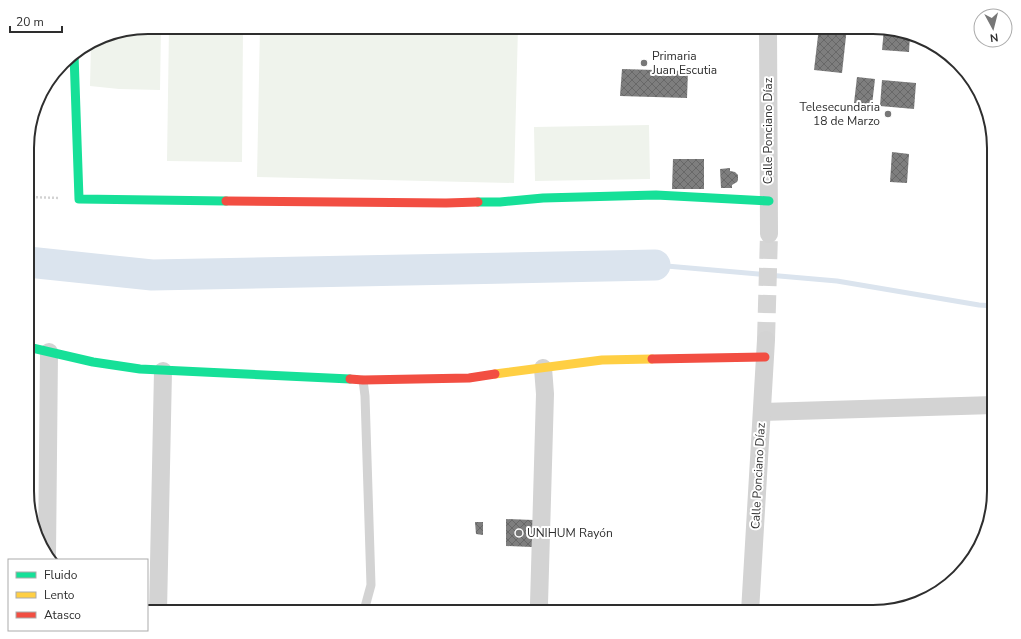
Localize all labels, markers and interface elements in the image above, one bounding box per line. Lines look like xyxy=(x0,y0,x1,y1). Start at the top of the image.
scale bar xyxy=(10,8,62,34)
north arrow xyxy=(973,8,1013,48)
text: 20 m xyxy=(16,14,44,30)
text: N xyxy=(989,29,999,45)
place label: Primaria Juan Escutia xyxy=(651,48,717,78)
marker: Primaria Juan Escutia xyxy=(639,58,649,68)
street label: Calle Ponciano Díaz xyxy=(760,77,776,184)
place label: Telesecundaria 18 de Marzo xyxy=(799,99,880,129)
marker: Telesecundaria 18 de Marzo xyxy=(883,109,893,119)
street label: Calle Ponciano Díaz xyxy=(747,422,769,530)
place label: UNIHUM Rayón xyxy=(527,525,613,541)
marker: UNIHUM Rayón xyxy=(514,528,524,538)
legend xyxy=(8,559,148,631)
text: Fluido xyxy=(44,567,78,583)
text: Lento xyxy=(44,587,75,603)
text: Atasco xyxy=(44,607,81,623)

